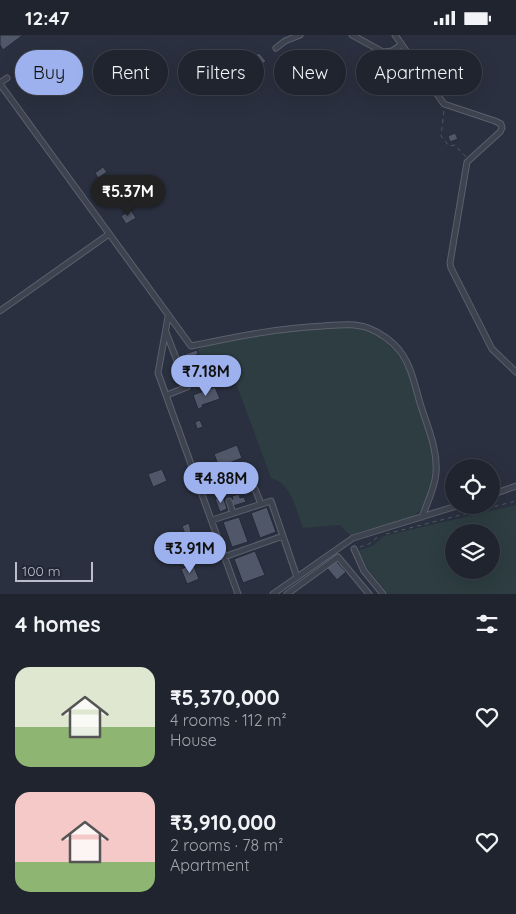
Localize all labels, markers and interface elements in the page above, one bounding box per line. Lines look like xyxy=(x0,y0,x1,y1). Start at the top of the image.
text: 12:47 xyxy=(25,6,69,30)
chip: Buy xyxy=(15,50,83,95)
chip: Rent xyxy=(93,50,168,95)
chip: Filters xyxy=(178,50,264,95)
chip: New xyxy=(274,50,346,95)
chip: Apartment xyxy=(356,50,482,95)
pin: ₹5.37M xyxy=(87,175,169,217)
text: ₹5.37M xyxy=(102,181,154,201)
pin: ₹7.18M xyxy=(165,355,247,397)
text: ₹7.18M xyxy=(182,361,230,381)
map controls xyxy=(445,459,500,579)
button: locate xyxy=(445,459,500,514)
pin: ₹4.88M xyxy=(180,461,262,504)
text: ₹4.88M xyxy=(195,468,247,488)
button: layers xyxy=(445,524,500,579)
pin: ₹3.91M xyxy=(149,531,231,574)
text: ₹3.91M xyxy=(165,538,215,558)
scale bar xyxy=(15,559,92,582)
text: 100 m xyxy=(22,562,60,580)
icon: filters xyxy=(473,610,501,638)
text: 4 homes xyxy=(15,611,101,637)
text: ₹5,370,000 xyxy=(170,684,280,710)
icon: home xyxy=(55,687,115,747)
icon: heart xyxy=(473,703,501,731)
text: 4 rooms · 112 m² xyxy=(170,710,287,730)
text: House xyxy=(170,730,217,750)
text: ₹3,910,000 xyxy=(170,809,276,835)
icon: home xyxy=(55,812,115,872)
icon: heart xyxy=(473,828,501,856)
text: 2 rooms · 78 m² xyxy=(170,835,283,855)
text: Apartment xyxy=(170,855,250,875)

